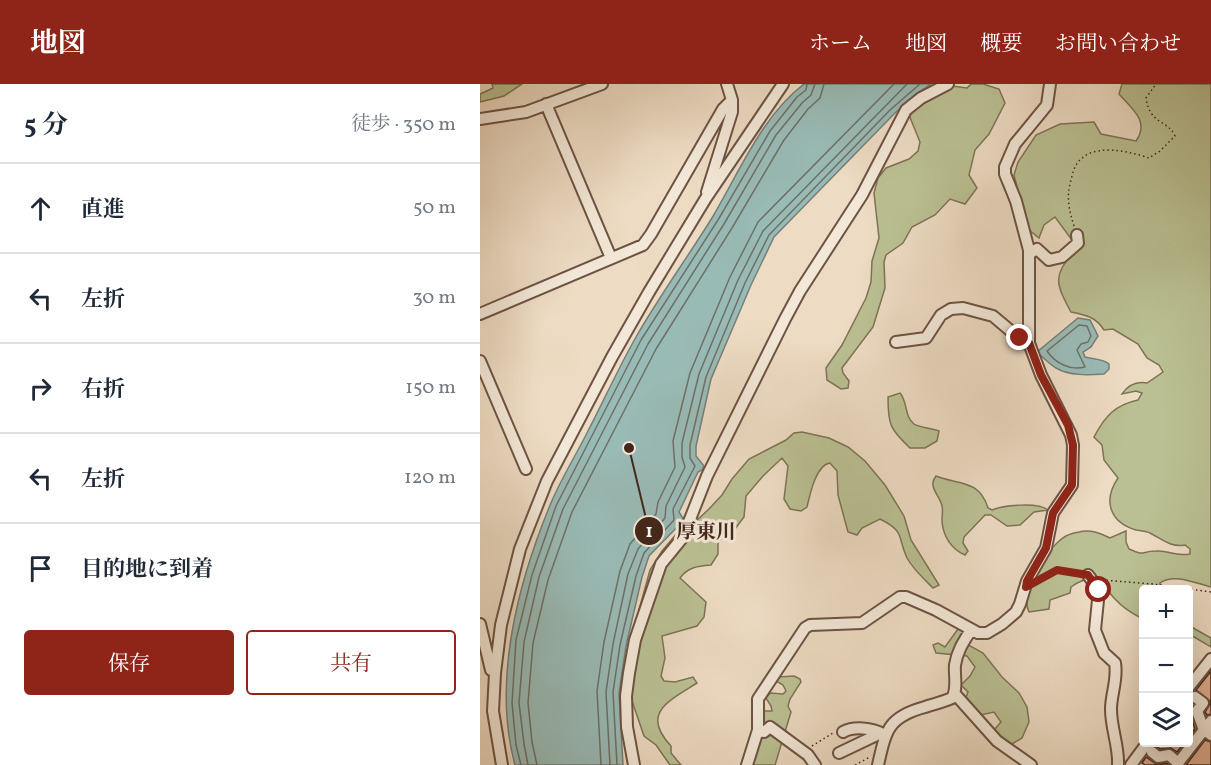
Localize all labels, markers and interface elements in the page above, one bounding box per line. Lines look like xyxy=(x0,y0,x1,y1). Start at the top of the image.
text: 地図 xyxy=(30,25,86,64)
text: ホーム xyxy=(809,30,872,59)
text: 地図 xyxy=(905,30,947,59)
text: 概要 xyxy=(980,30,1022,59)
text: お問い合わせ xyxy=(1055,30,1181,59)
text: 5 分 xyxy=(24,108,68,144)
text: 徒歩 · 350 m xyxy=(351,111,456,139)
icon: ahead xyxy=(24,192,57,225)
text: 50 m xyxy=(413,194,456,222)
text: 直進 xyxy=(81,195,125,226)
icon: left xyxy=(24,282,57,315)
text: 30 m xyxy=(412,284,456,312)
text: 左折 xyxy=(81,285,125,316)
route end xyxy=(1006,324,1032,350)
icon: right xyxy=(24,372,57,405)
text: 150 m xyxy=(405,374,456,402)
text: 右折 xyxy=(81,375,125,406)
icon: left xyxy=(24,462,57,495)
text: 120 m xyxy=(404,464,456,492)
text: 左折 xyxy=(81,465,125,496)
callout: 厚東川 xyxy=(634,512,748,550)
text: 厚東川 xyxy=(676,519,736,547)
text: 1 xyxy=(645,520,653,545)
icon: arrive xyxy=(24,552,57,585)
text: 目的地に到着 xyxy=(81,555,213,586)
route start xyxy=(1085,576,1111,602)
map controls xyxy=(1139,585,1193,747)
button: + xyxy=(1139,585,1193,639)
button: 保存 xyxy=(24,630,234,695)
button: 共有 xyxy=(246,630,456,695)
button: − xyxy=(1139,639,1193,693)
button: layers xyxy=(1139,693,1193,747)

